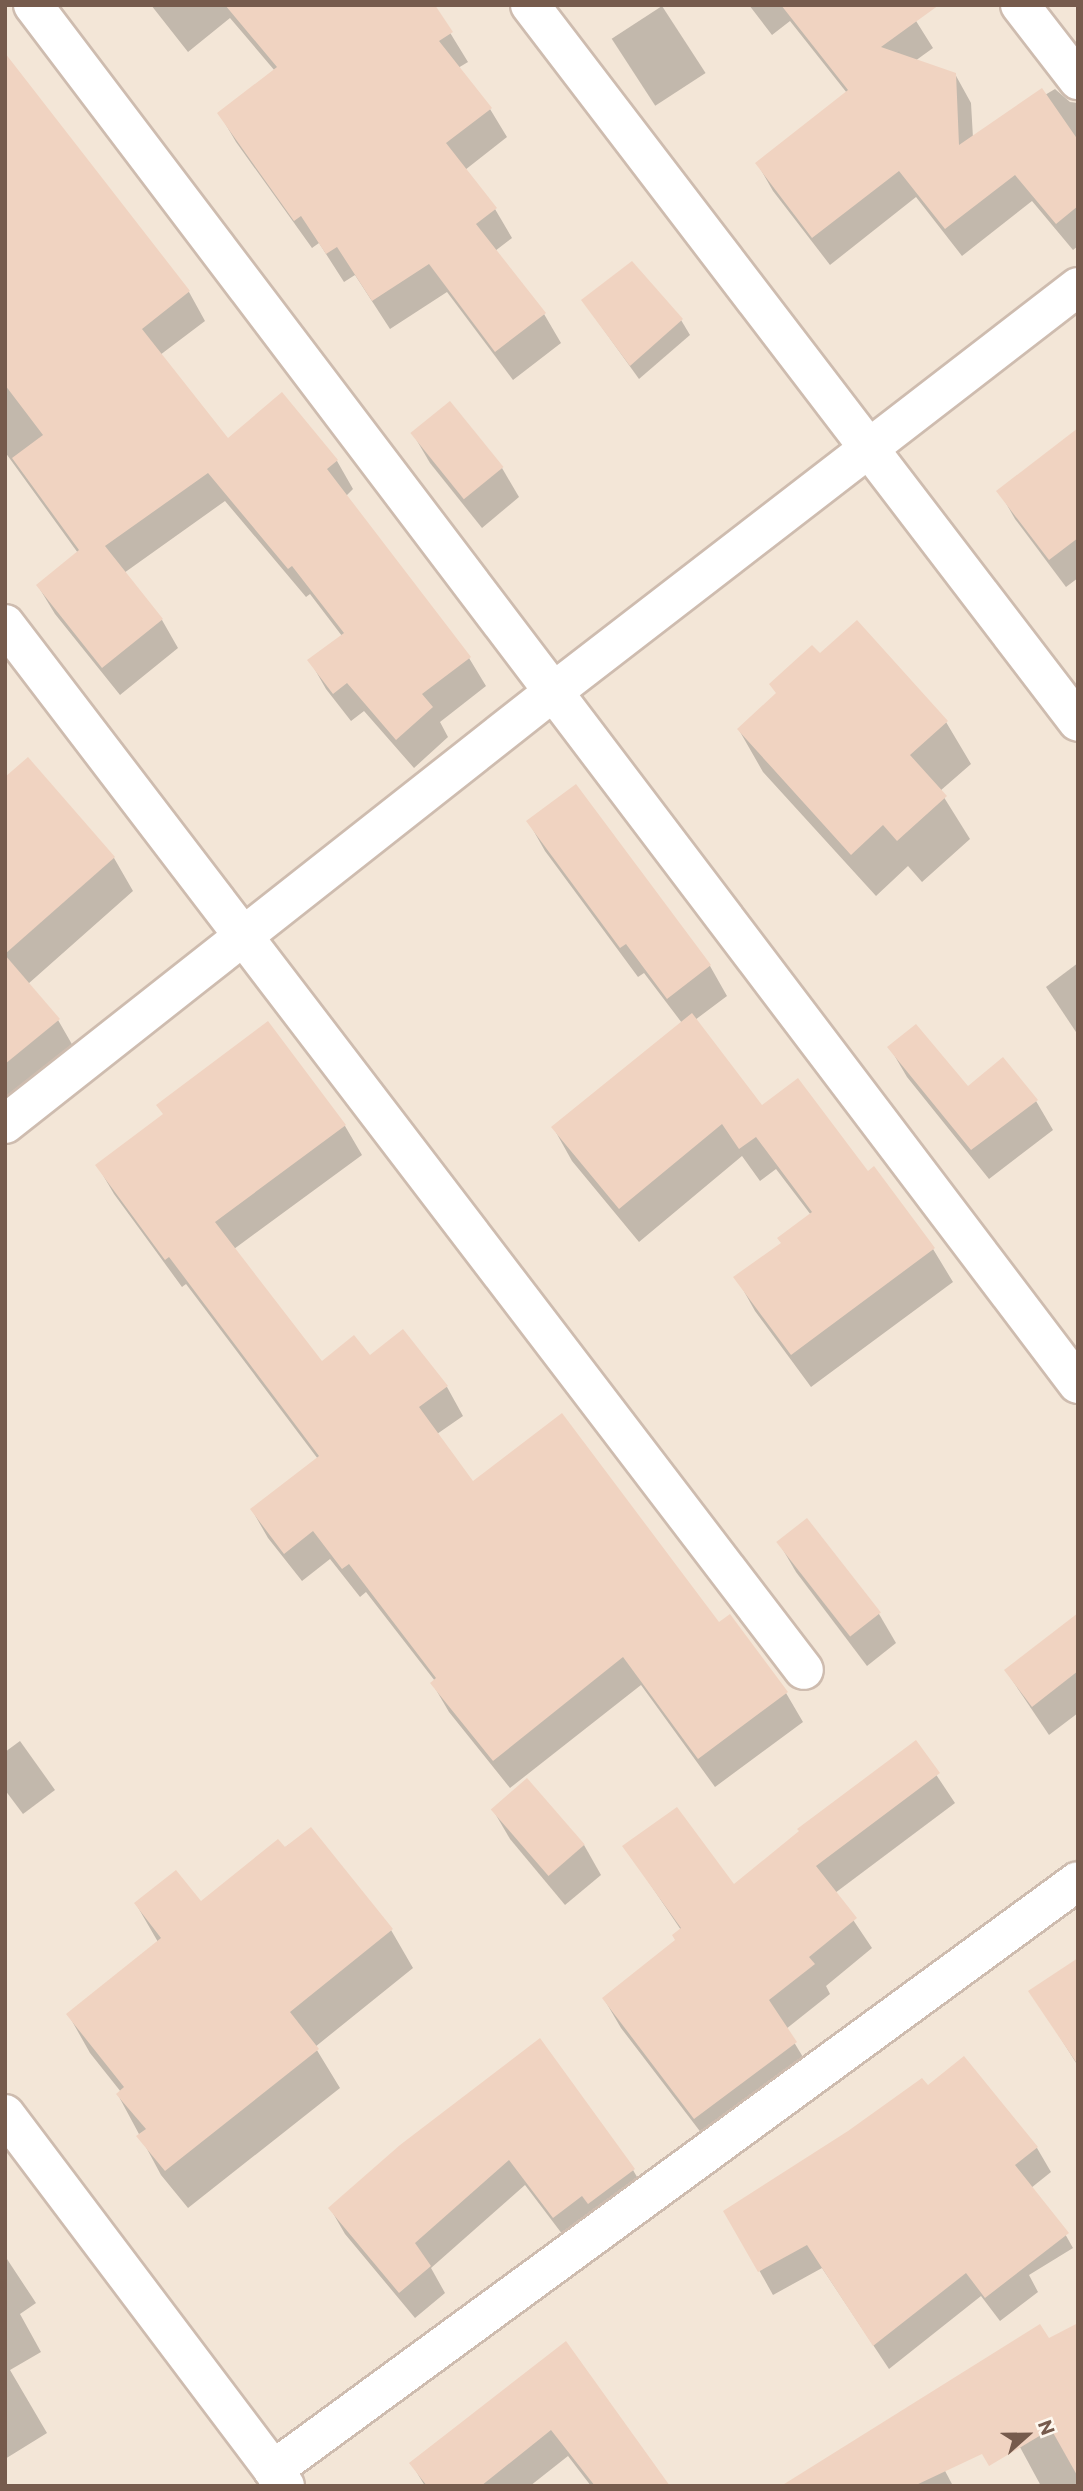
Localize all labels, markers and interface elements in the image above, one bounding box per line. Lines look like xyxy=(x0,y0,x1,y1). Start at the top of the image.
north arrow xyxy=(992,2400,1062,2470)
text: N xyxy=(1034,2417,1060,2438)

